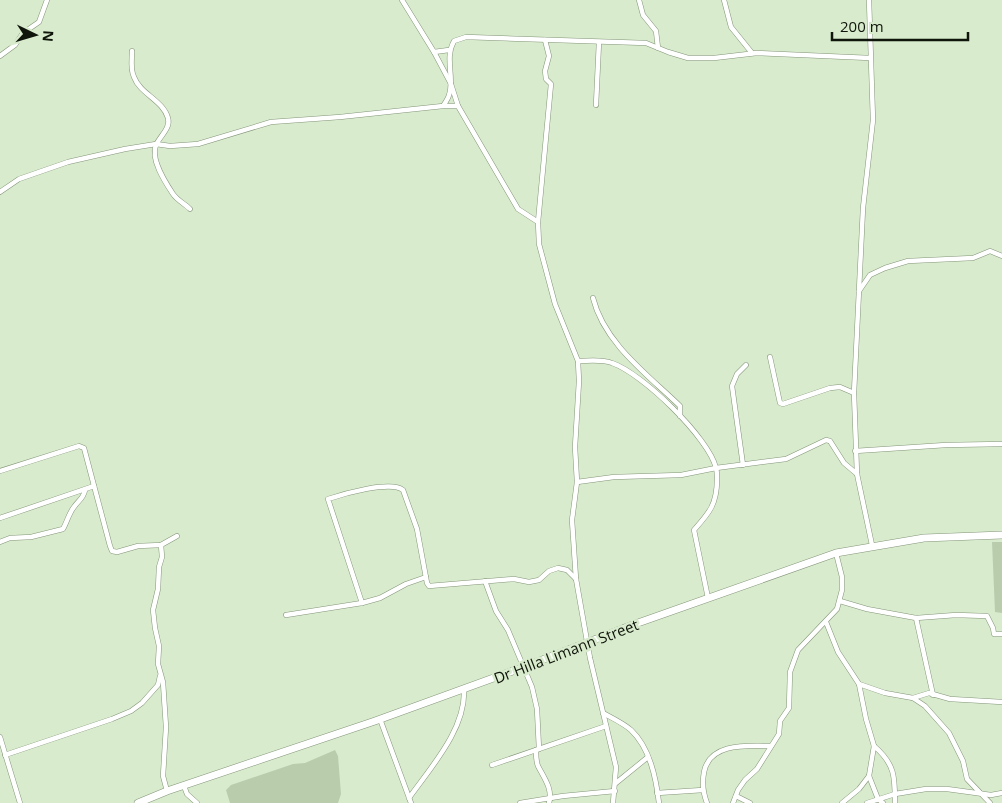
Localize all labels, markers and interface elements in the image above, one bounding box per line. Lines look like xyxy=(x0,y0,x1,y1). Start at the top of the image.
north arrow xyxy=(10,10,60,60)
scale bar xyxy=(832,10,968,42)
text: 200 m xyxy=(840,16,884,36)
text: N xyxy=(38,30,58,43)
street label: Dr Hilla Limann Street xyxy=(491,614,641,688)

